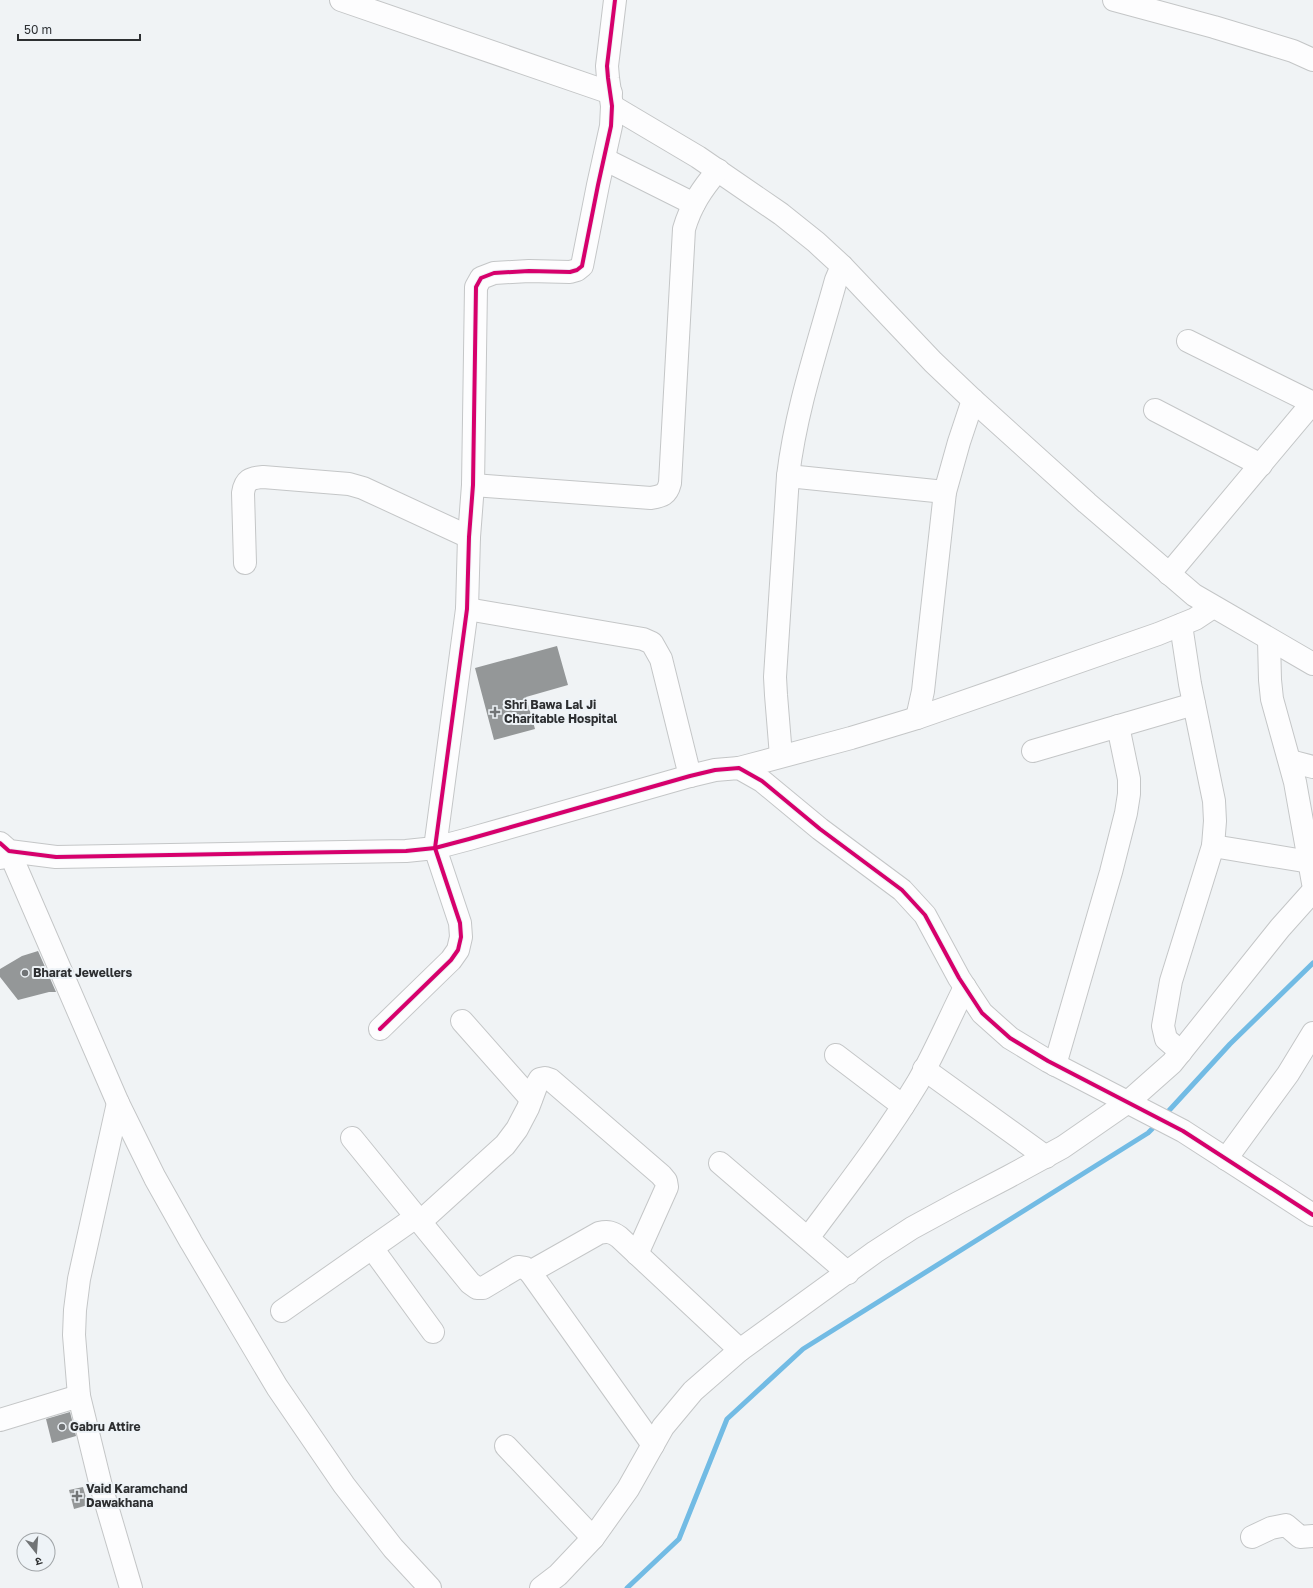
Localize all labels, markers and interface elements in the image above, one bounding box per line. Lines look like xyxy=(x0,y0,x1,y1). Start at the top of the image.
scale bar xyxy=(18,16,140,42)
text: 50 m xyxy=(24,22,52,37)
place label: Shri Bawa Lal Ji Charitable Hospital xyxy=(504,697,617,726)
marker: Shri Bawa Lal Ji Charitable Hospital xyxy=(489,706,501,718)
place label: Bharat Jewellers xyxy=(33,965,133,980)
marker: Bharat Jewellers xyxy=(20,968,30,978)
place label: Gabru Attire xyxy=(70,1419,141,1434)
marker: Gabru Attire xyxy=(57,1422,67,1432)
place label: Vaid Karamchand Dawakhana xyxy=(86,1481,188,1510)
marker: Vaid Karamchand Dawakhana xyxy=(71,1490,83,1502)
north arrow xyxy=(16,1532,56,1572)
text: उ xyxy=(34,1555,44,1569)

